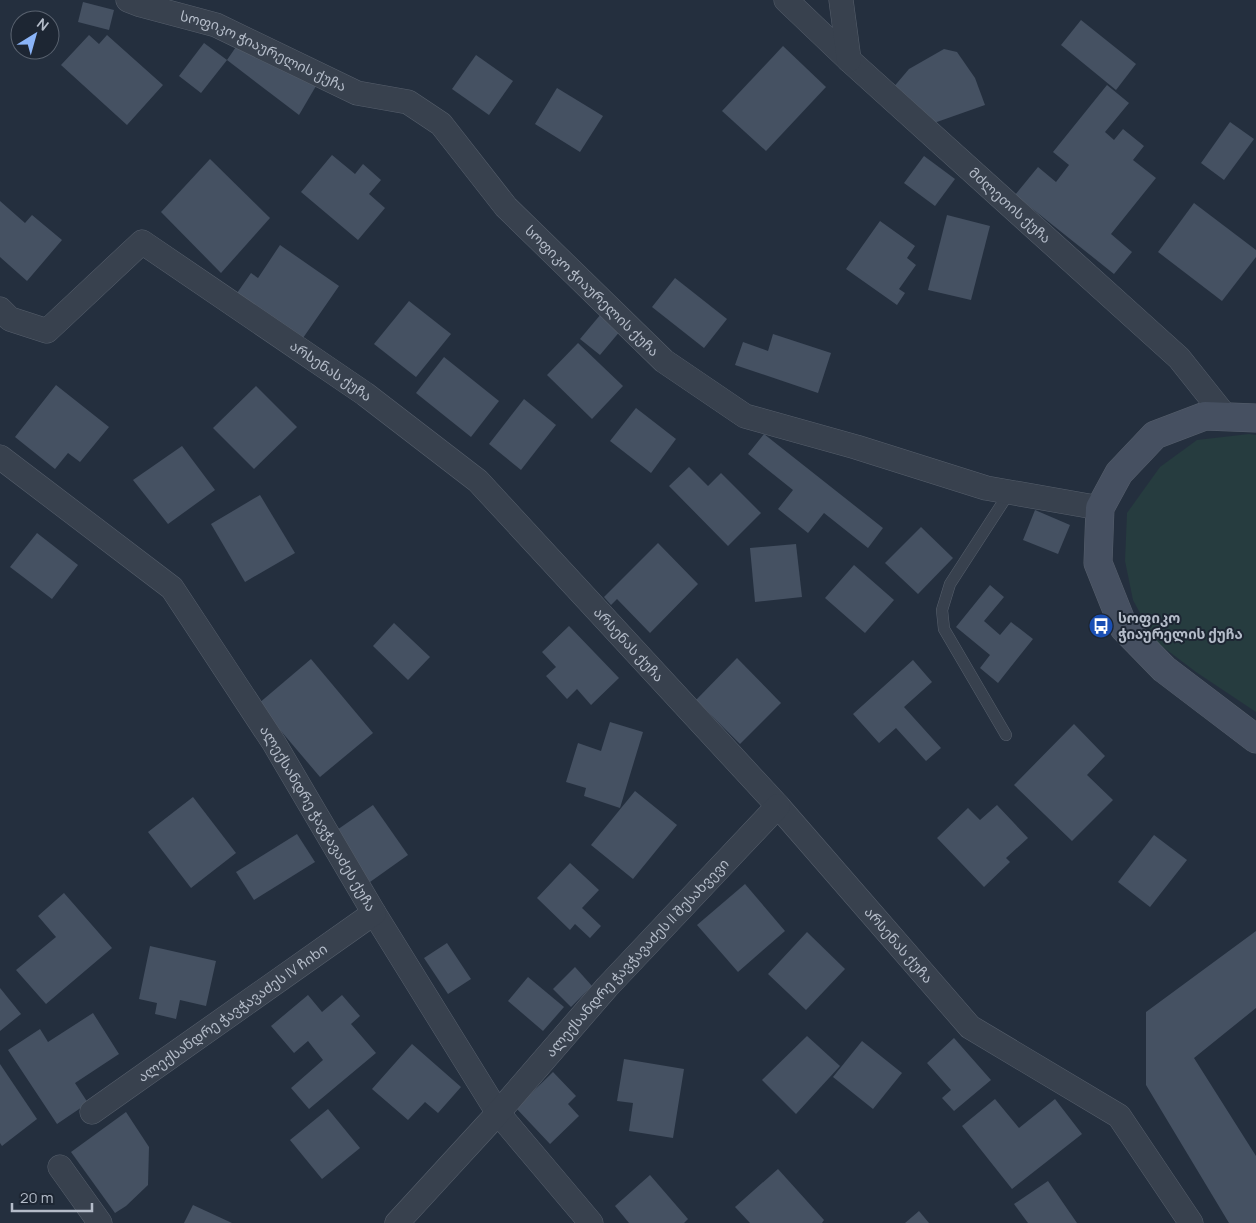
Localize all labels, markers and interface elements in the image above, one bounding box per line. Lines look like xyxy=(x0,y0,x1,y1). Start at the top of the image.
street label: სოფიკო ჭიაურელის ქუჩა xyxy=(178,6,350,95)
north arrow xyxy=(10,10,60,60)
text: N xyxy=(33,14,53,35)
street label: მძლეთის ქუჩა xyxy=(965,163,1056,247)
street label: სოფიკო ჭიაურელის ქუჩა xyxy=(521,221,664,360)
street label: არსენას ქუჩა xyxy=(287,336,376,405)
street label: არსენას ქუჩა xyxy=(590,603,668,686)
place label: სოფიკო ჭიაურელის ქუჩა xyxy=(1118,608,1243,643)
bus stop icon: სოფიკო ჭიაურელის ქუჩა xyxy=(1088,613,1114,639)
street label: ალექსანდრე ჭავჭავაძეს ქუჩა xyxy=(256,721,381,915)
street label: ალექსანდრე ჭავჭავაძეს II შესახვევი xyxy=(541,854,733,1061)
street label: არსენას ქუჩა xyxy=(861,902,938,987)
street label: ალექსანდრე ჭავჭავაძეს IV ჩიხი xyxy=(134,939,331,1086)
scale bar xyxy=(12,1180,92,1212)
text: 20 m xyxy=(20,1187,53,1208)

